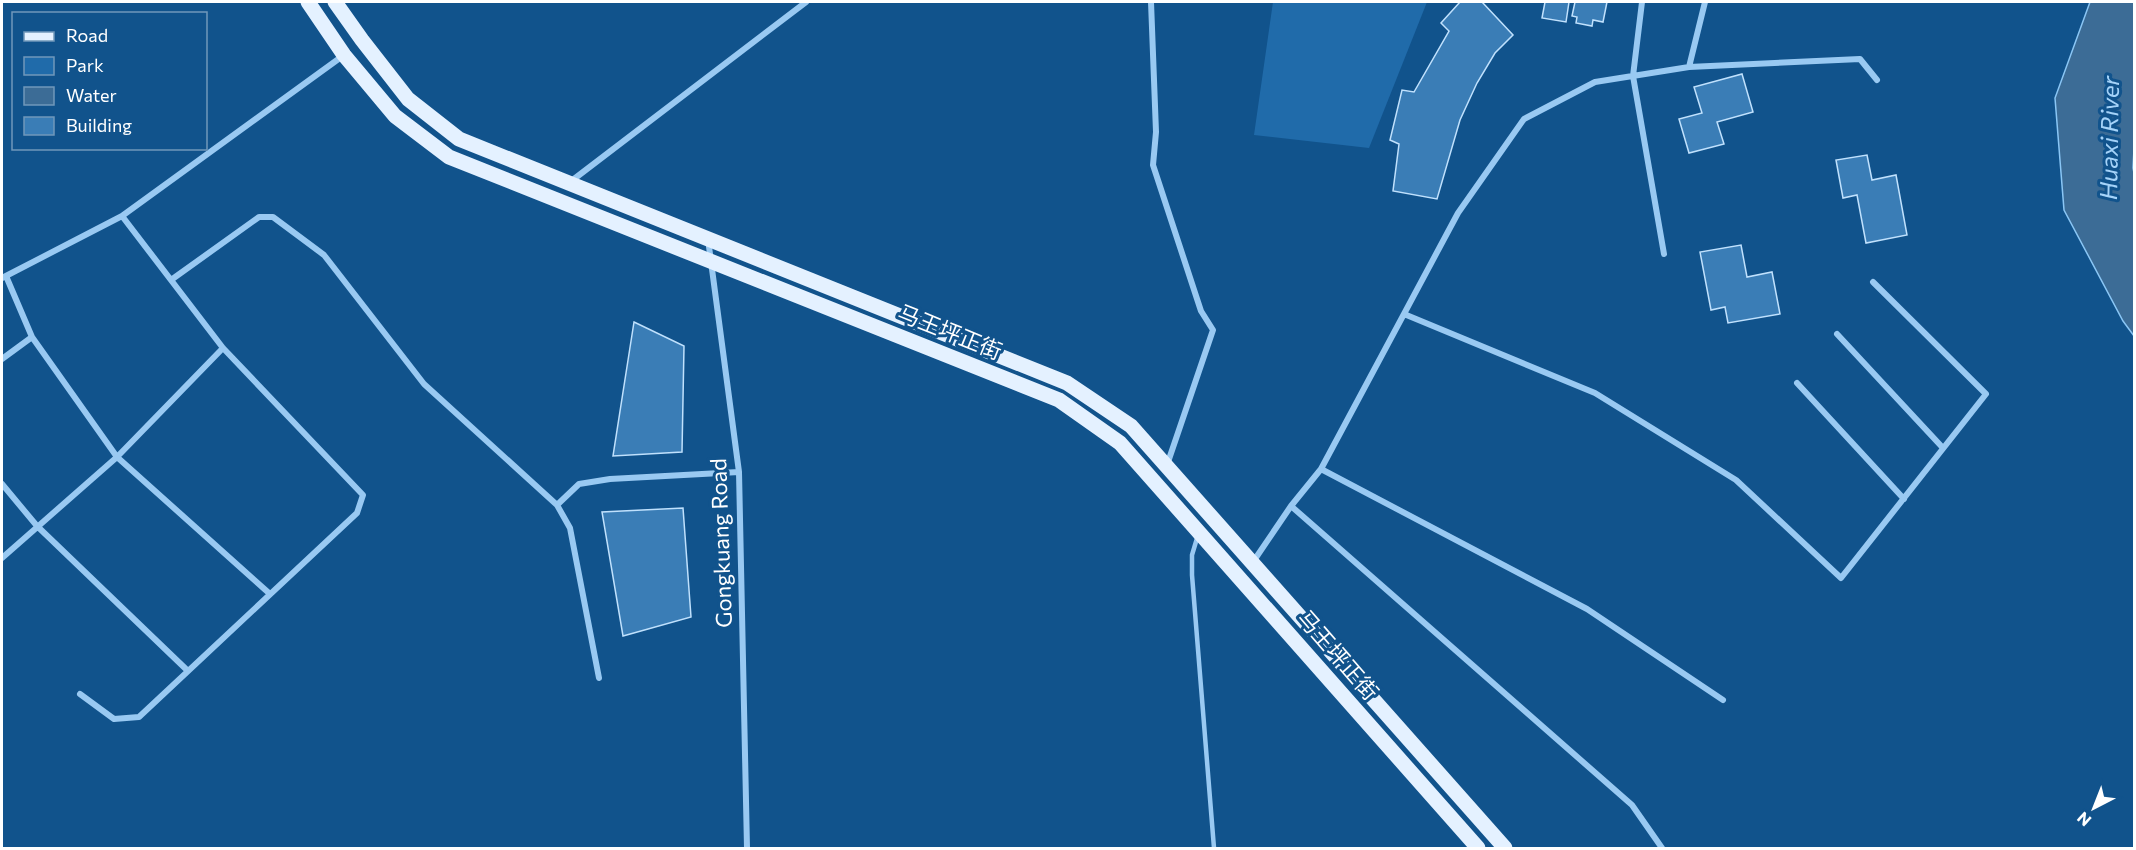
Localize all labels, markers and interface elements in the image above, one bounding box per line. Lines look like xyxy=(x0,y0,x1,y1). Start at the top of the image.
legend xyxy=(12,12,207,150)
text: Road xyxy=(66,24,108,46)
text: Park xyxy=(66,54,104,76)
water label: Huaxi River xyxy=(2093,74,2124,200)
text: Water xyxy=(66,84,117,106)
text: Building xyxy=(66,114,132,136)
street label: 马王坪正街 xyxy=(894,298,1006,365)
street label: Gongkuang Road xyxy=(704,458,737,628)
street label: 马王坪正街 xyxy=(1292,604,1385,705)
north arrow xyxy=(2064,778,2124,838)
text: N xyxy=(2073,808,2094,831)

